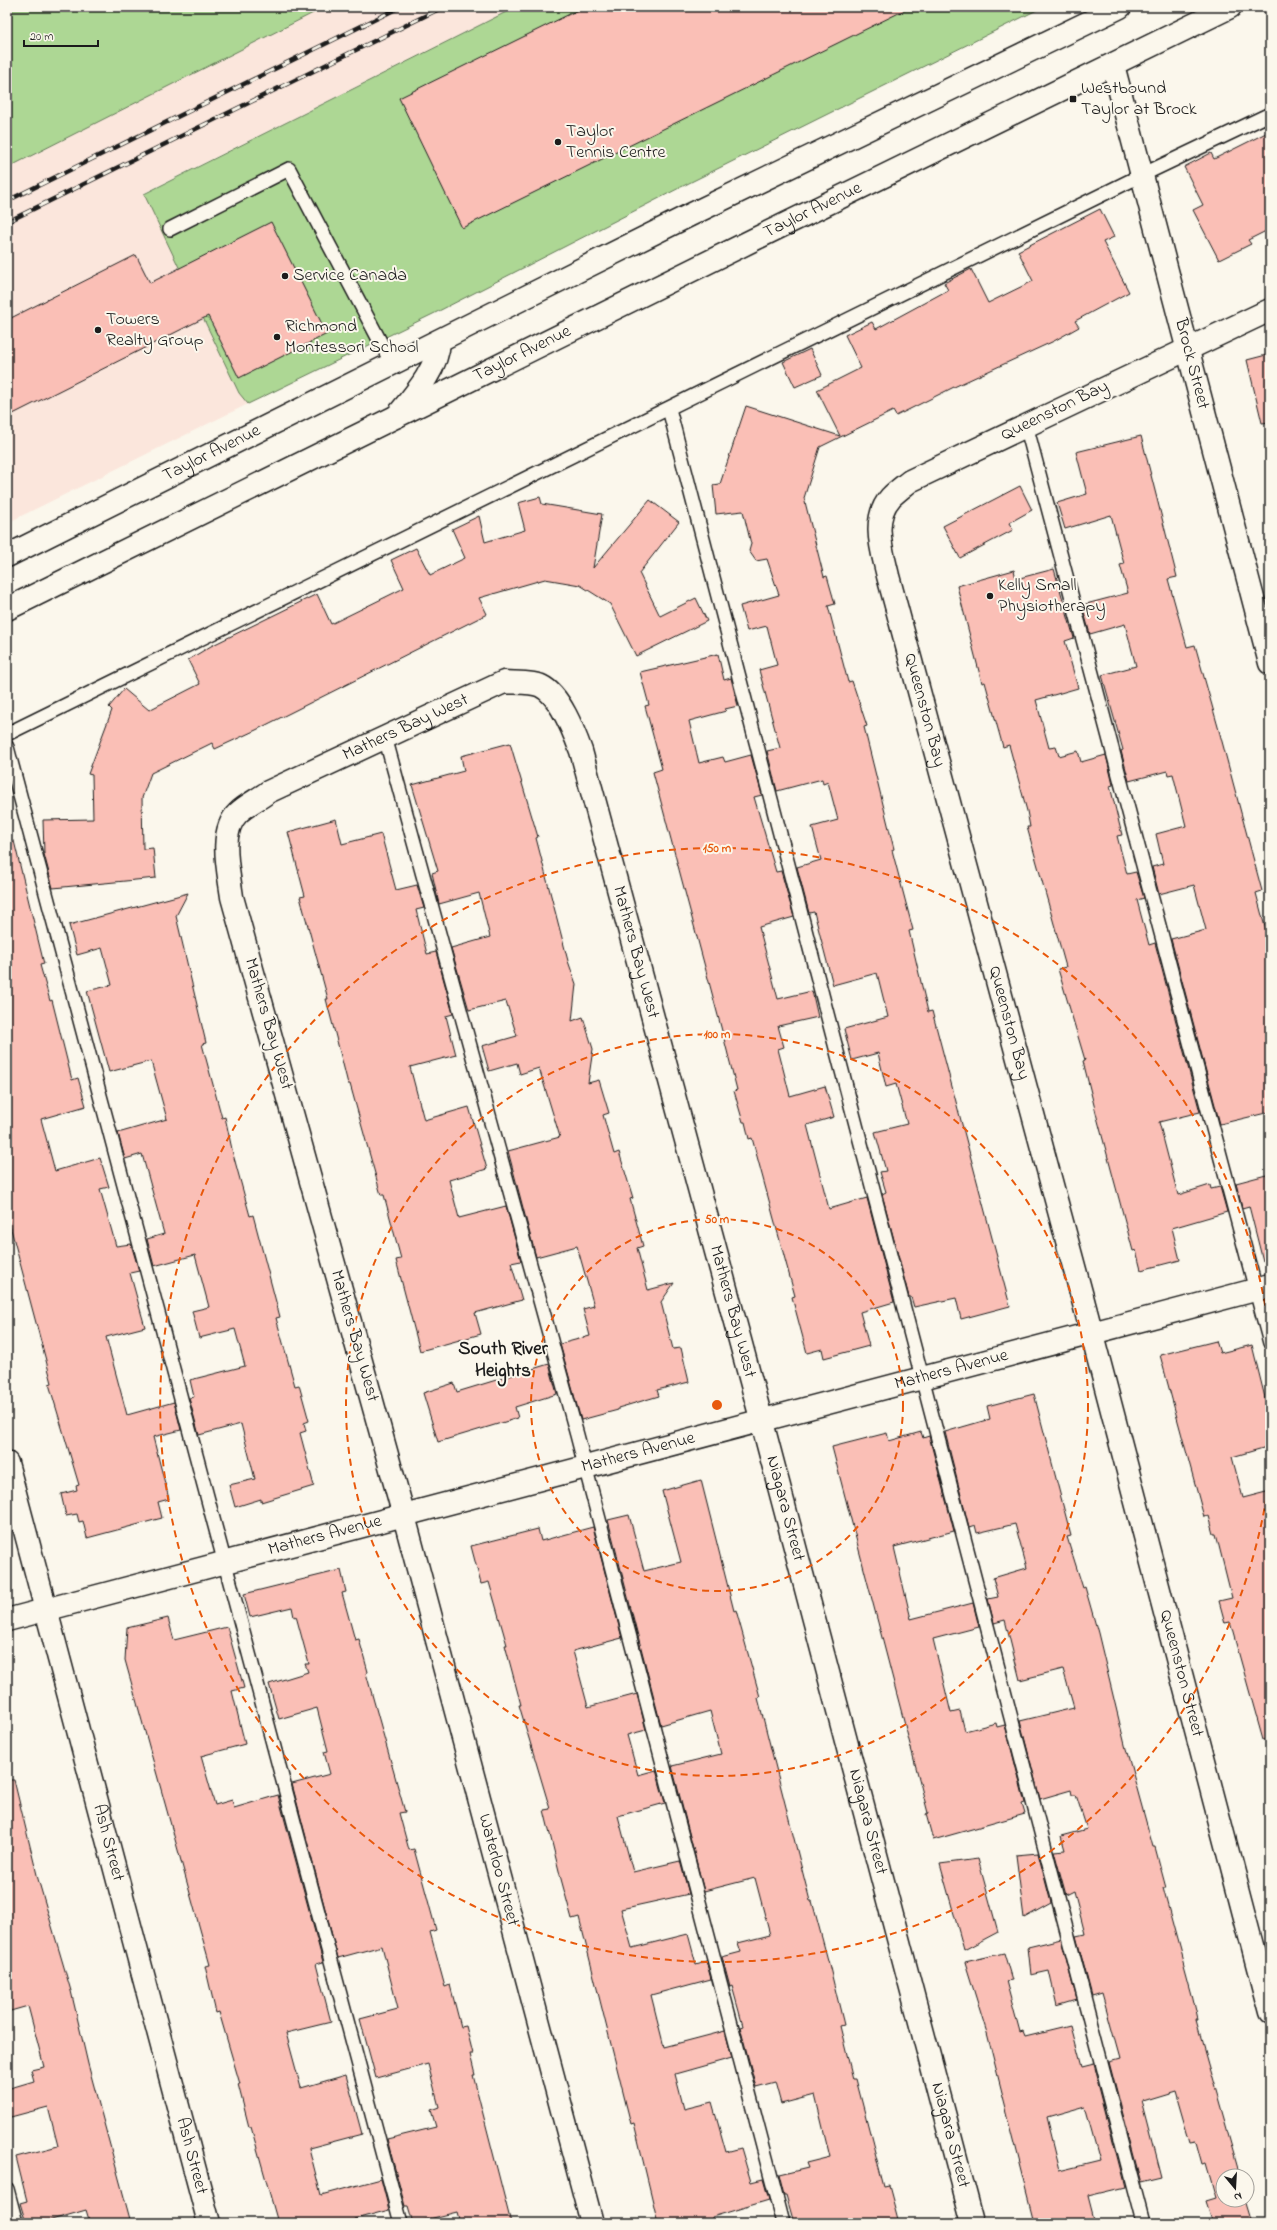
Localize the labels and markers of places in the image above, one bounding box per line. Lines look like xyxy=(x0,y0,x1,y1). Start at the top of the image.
place label: Westbound Taylor at Brock xyxy=(1081,76,1197,123)
marker: Westbound Taylor at Brock xyxy=(1068,94,1078,104)
place label: Taylor Tennis Centre xyxy=(566,119,666,166)
marker: Taylor Tennis Centre xyxy=(553,137,563,147)
place label: Service Canada xyxy=(293,263,407,289)
marker: Service Canada xyxy=(280,271,290,281)
place label: Towers Realty Group xyxy=(106,307,204,354)
place label: Richmond Montessori School xyxy=(285,314,419,361)
marker: Towers Realty Group xyxy=(93,325,103,335)
marker: Richmond Montessori School xyxy=(272,332,282,342)
place label: Kelly Small Physiotherapy xyxy=(998,573,1105,620)
marker: Kelly Small Physiotherapy xyxy=(985,591,995,601)
centre of rings xyxy=(710,1398,724,1412)

